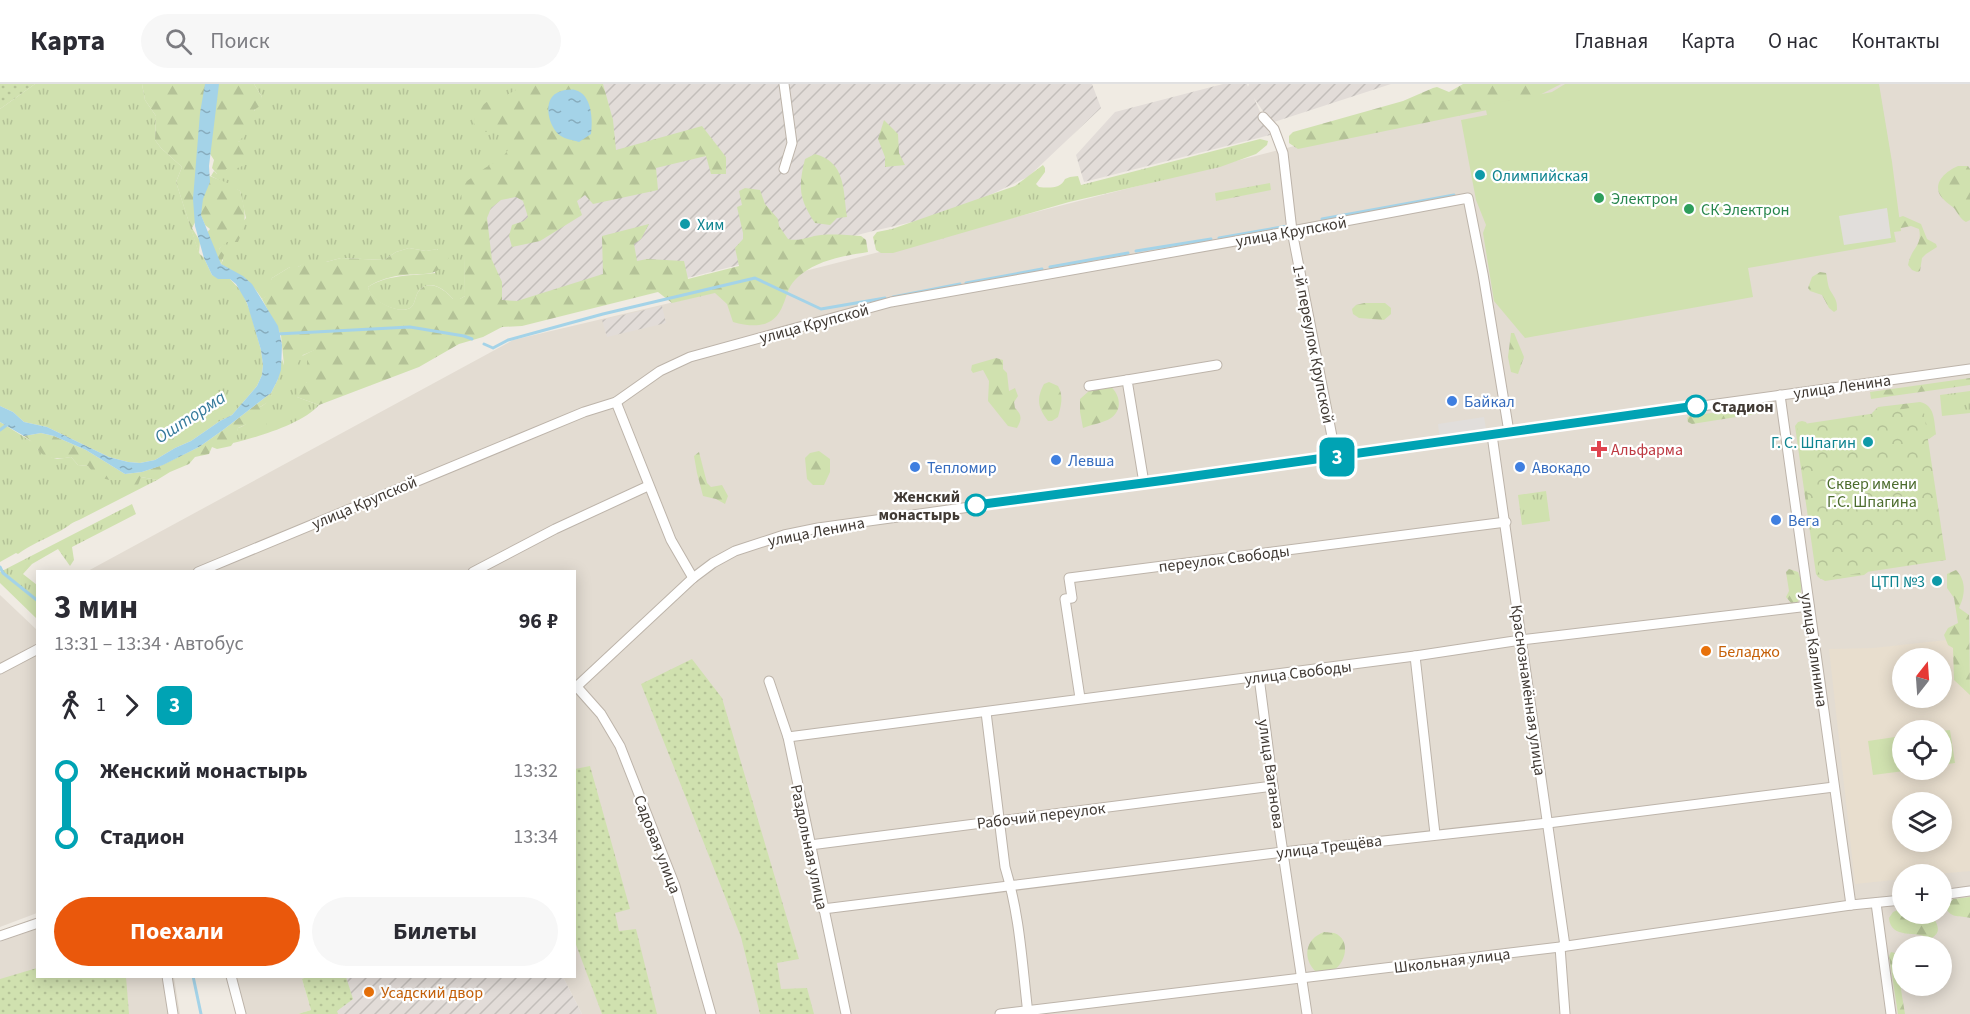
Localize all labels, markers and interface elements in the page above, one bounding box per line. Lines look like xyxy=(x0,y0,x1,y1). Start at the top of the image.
search box xyxy=(141,14,561,68)
text: Карта xyxy=(30,21,105,61)
icon: search xyxy=(162,25,195,58)
text: Поиск xyxy=(210,25,270,57)
text: Главная xyxy=(1575,26,1648,56)
text: Карта xyxy=(1681,26,1735,56)
text: О нас xyxy=(1768,26,1818,56)
text: Контакты xyxy=(1851,26,1940,56)
place label: Олимпийская xyxy=(1492,165,1588,187)
marker: Олимпийская xyxy=(1473,168,1487,182)
place label: Электрон xyxy=(1611,188,1678,210)
marker: Электрон xyxy=(1592,191,1606,205)
place label: СК Электрон xyxy=(1701,199,1790,221)
marker: СК Электрон xyxy=(1682,202,1696,216)
street label: улица Крупской xyxy=(1234,211,1348,253)
place label: Хим xyxy=(697,214,724,236)
marker: Хим xyxy=(678,217,692,231)
street label: 1-й переулок Крупской xyxy=(1287,263,1339,426)
street label: улица Крупской xyxy=(757,299,871,349)
street label: улица Ленина xyxy=(1792,369,1892,405)
water label: Ошторма xyxy=(150,385,231,450)
place label: Байкал xyxy=(1464,391,1515,413)
marker: Байкал xyxy=(1445,394,1459,408)
marker: Стадион xyxy=(1685,395,1707,417)
place label: Стадион xyxy=(1712,396,1774,418)
place label: Г. С. Шпагин xyxy=(1771,432,1856,454)
marker: Г. С. Шпагин xyxy=(1861,435,1875,449)
line badge: 3 xyxy=(1318,438,1356,476)
place label: Альфарма xyxy=(1611,439,1683,461)
text: 3 xyxy=(1331,442,1343,472)
marker: Альфарма xyxy=(1592,442,1606,456)
place label: Левша xyxy=(1068,450,1114,472)
marker: Левша xyxy=(1049,453,1063,467)
place label: Тепломир xyxy=(927,457,997,479)
place label: Авокадо xyxy=(1532,457,1591,479)
marker: Тепломир xyxy=(908,460,922,474)
marker: Авокадо xyxy=(1513,460,1527,474)
street label: улица Крупской xyxy=(308,471,420,535)
park label: Сквер имени Г.С. Шпагина xyxy=(1827,473,1917,513)
place label: Женский монастырь xyxy=(878,486,960,526)
marker: Женский монастырь xyxy=(965,494,987,516)
place label: Вега xyxy=(1788,510,1819,532)
street label: улица Ленина xyxy=(766,512,867,552)
marker: Вега xyxy=(1769,513,1783,527)
street label: переулок Свободы xyxy=(1157,540,1291,578)
place label: ЦТП №3 xyxy=(1871,571,1925,593)
marker: ЦТП №3 xyxy=(1930,574,1944,588)
text: 3 мин xyxy=(54,584,138,631)
street label: улица Калинина xyxy=(1795,592,1833,709)
street label: Краснознамённая улица xyxy=(1505,603,1551,777)
text: 96 ₽ xyxy=(519,605,558,637)
text: 13:31 – 13:34 · Автобус xyxy=(54,630,244,658)
place label: Беладжо xyxy=(1718,641,1780,663)
marker: Беладжо xyxy=(1699,644,1713,658)
north arrow xyxy=(1892,648,1952,708)
map controls xyxy=(1892,648,1952,996)
street label: улица Свободы xyxy=(1243,656,1353,690)
icon: walk xyxy=(54,689,87,722)
icon: forward xyxy=(115,689,148,722)
text: 3 xyxy=(169,690,180,720)
text: 1 xyxy=(96,691,106,719)
street label: улица Ваганова xyxy=(1252,718,1290,830)
button: locate xyxy=(1892,720,1952,780)
text: Женский монастырь xyxy=(100,755,308,787)
text: 13:32 xyxy=(513,757,558,785)
street label: Раздольная улица xyxy=(785,782,833,912)
street label: Садовая улица xyxy=(628,792,686,897)
button: layers xyxy=(1892,792,1952,852)
street label: Рабочий переулок xyxy=(976,797,1107,835)
text: Стадион xyxy=(100,821,185,853)
text: 13:34 xyxy=(513,823,558,851)
street label: улица Трещёва xyxy=(1275,830,1383,864)
button: + xyxy=(1892,864,1952,924)
button: Поехали xyxy=(54,897,300,966)
button: Билеты xyxy=(312,897,558,966)
button: − xyxy=(1892,936,1952,996)
street label: Школьная улица xyxy=(1393,943,1512,979)
place label: Усадский двор xyxy=(381,982,483,1004)
marker: Усадский двор xyxy=(362,985,376,999)

